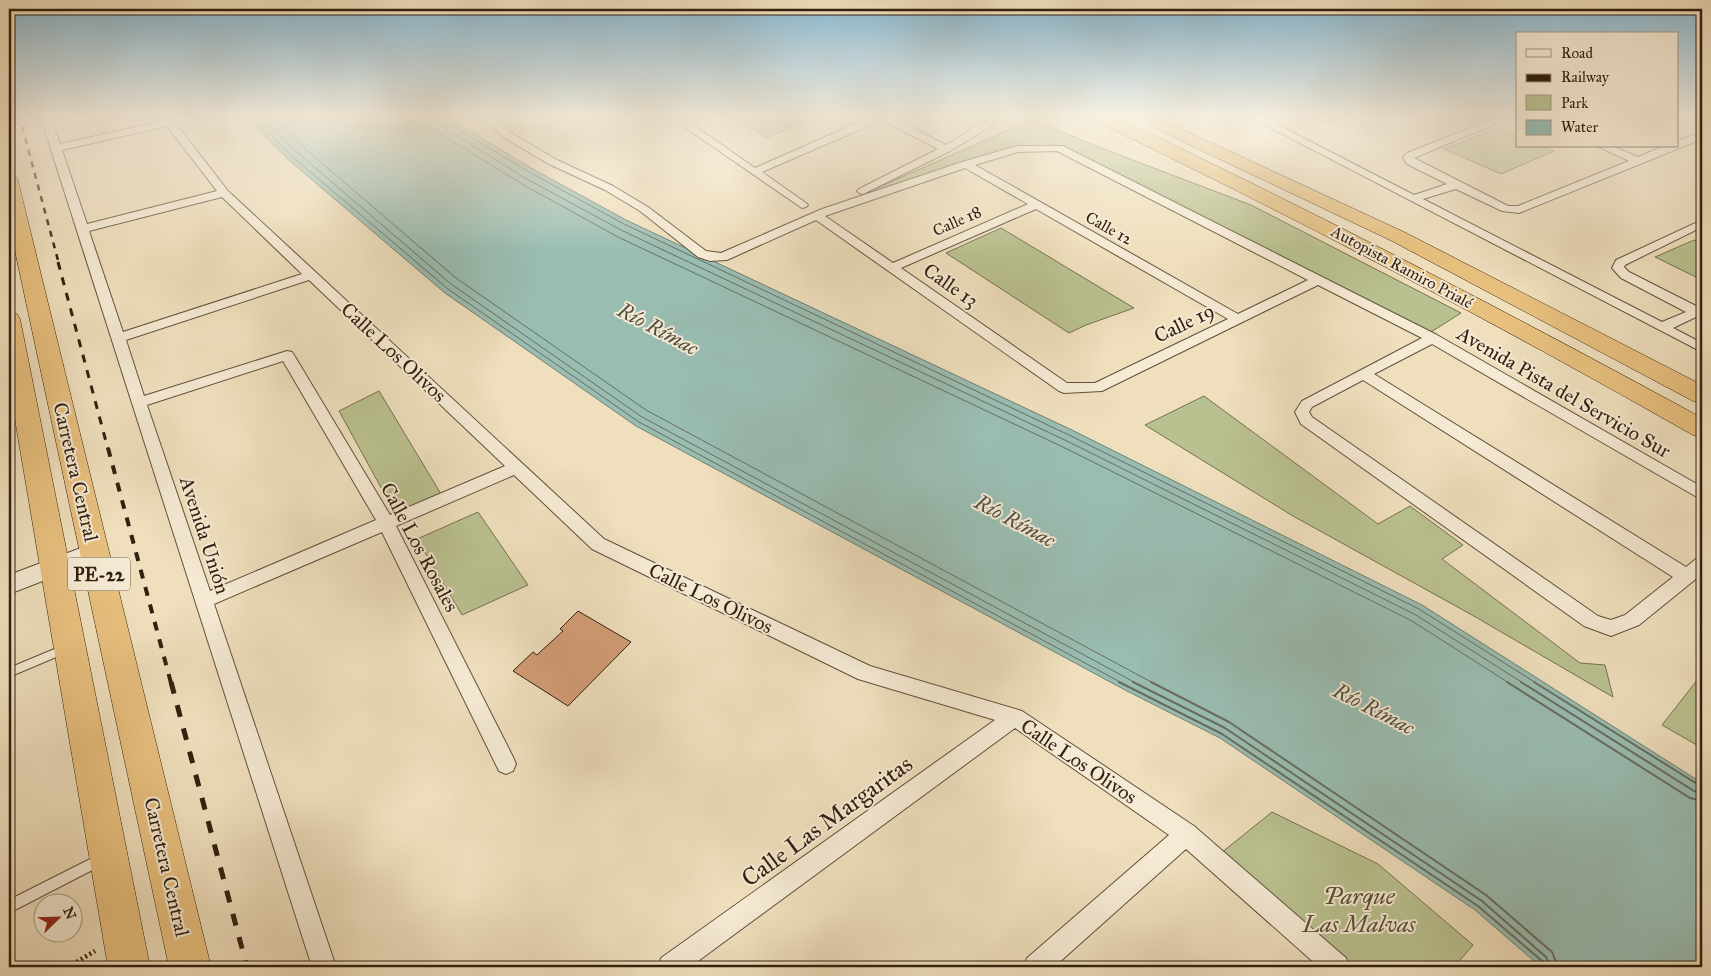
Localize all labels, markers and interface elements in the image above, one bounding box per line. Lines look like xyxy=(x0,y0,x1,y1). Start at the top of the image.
legend xyxy=(1516,32,1678,148)
text: Road xyxy=(1561,44,1593,62)
text: Railway xyxy=(1561,68,1610,86)
text: Park xyxy=(1561,94,1588,112)
text: Water xyxy=(1561,118,1598,136)
street label: Calle 18 xyxy=(930,202,984,240)
street label: Calle 12 xyxy=(1082,207,1136,249)
street label: Autopista Ramiro Prialé xyxy=(1327,221,1476,313)
street label: Calle 13 xyxy=(919,258,983,312)
water label: Río Rímac xyxy=(612,296,703,361)
street label: Calle Los Olivos xyxy=(336,297,452,407)
street label: Calle 19 xyxy=(1150,298,1218,348)
street label: Avenida Pista del Servicio Sur xyxy=(1452,321,1675,463)
street label: Carretera Central xyxy=(48,400,104,544)
street label: Avenida Unión xyxy=(174,472,235,597)
street label: Calle Los Rosales xyxy=(376,478,464,616)
water label: Río Rímac xyxy=(969,488,1060,553)
road number: PE-22 xyxy=(68,558,130,590)
street label: Calle Los Olivos xyxy=(645,558,777,638)
water label: Río Rímac xyxy=(1328,677,1419,741)
street label: Calle Los Olivos xyxy=(1016,713,1142,809)
street label: Calle Las Margaritas xyxy=(735,749,919,893)
street label: Carretera Central xyxy=(139,795,195,939)
park label: Parque Las Malvas xyxy=(1301,881,1417,939)
north arrow xyxy=(32,894,82,944)
text: N xyxy=(59,904,80,922)

